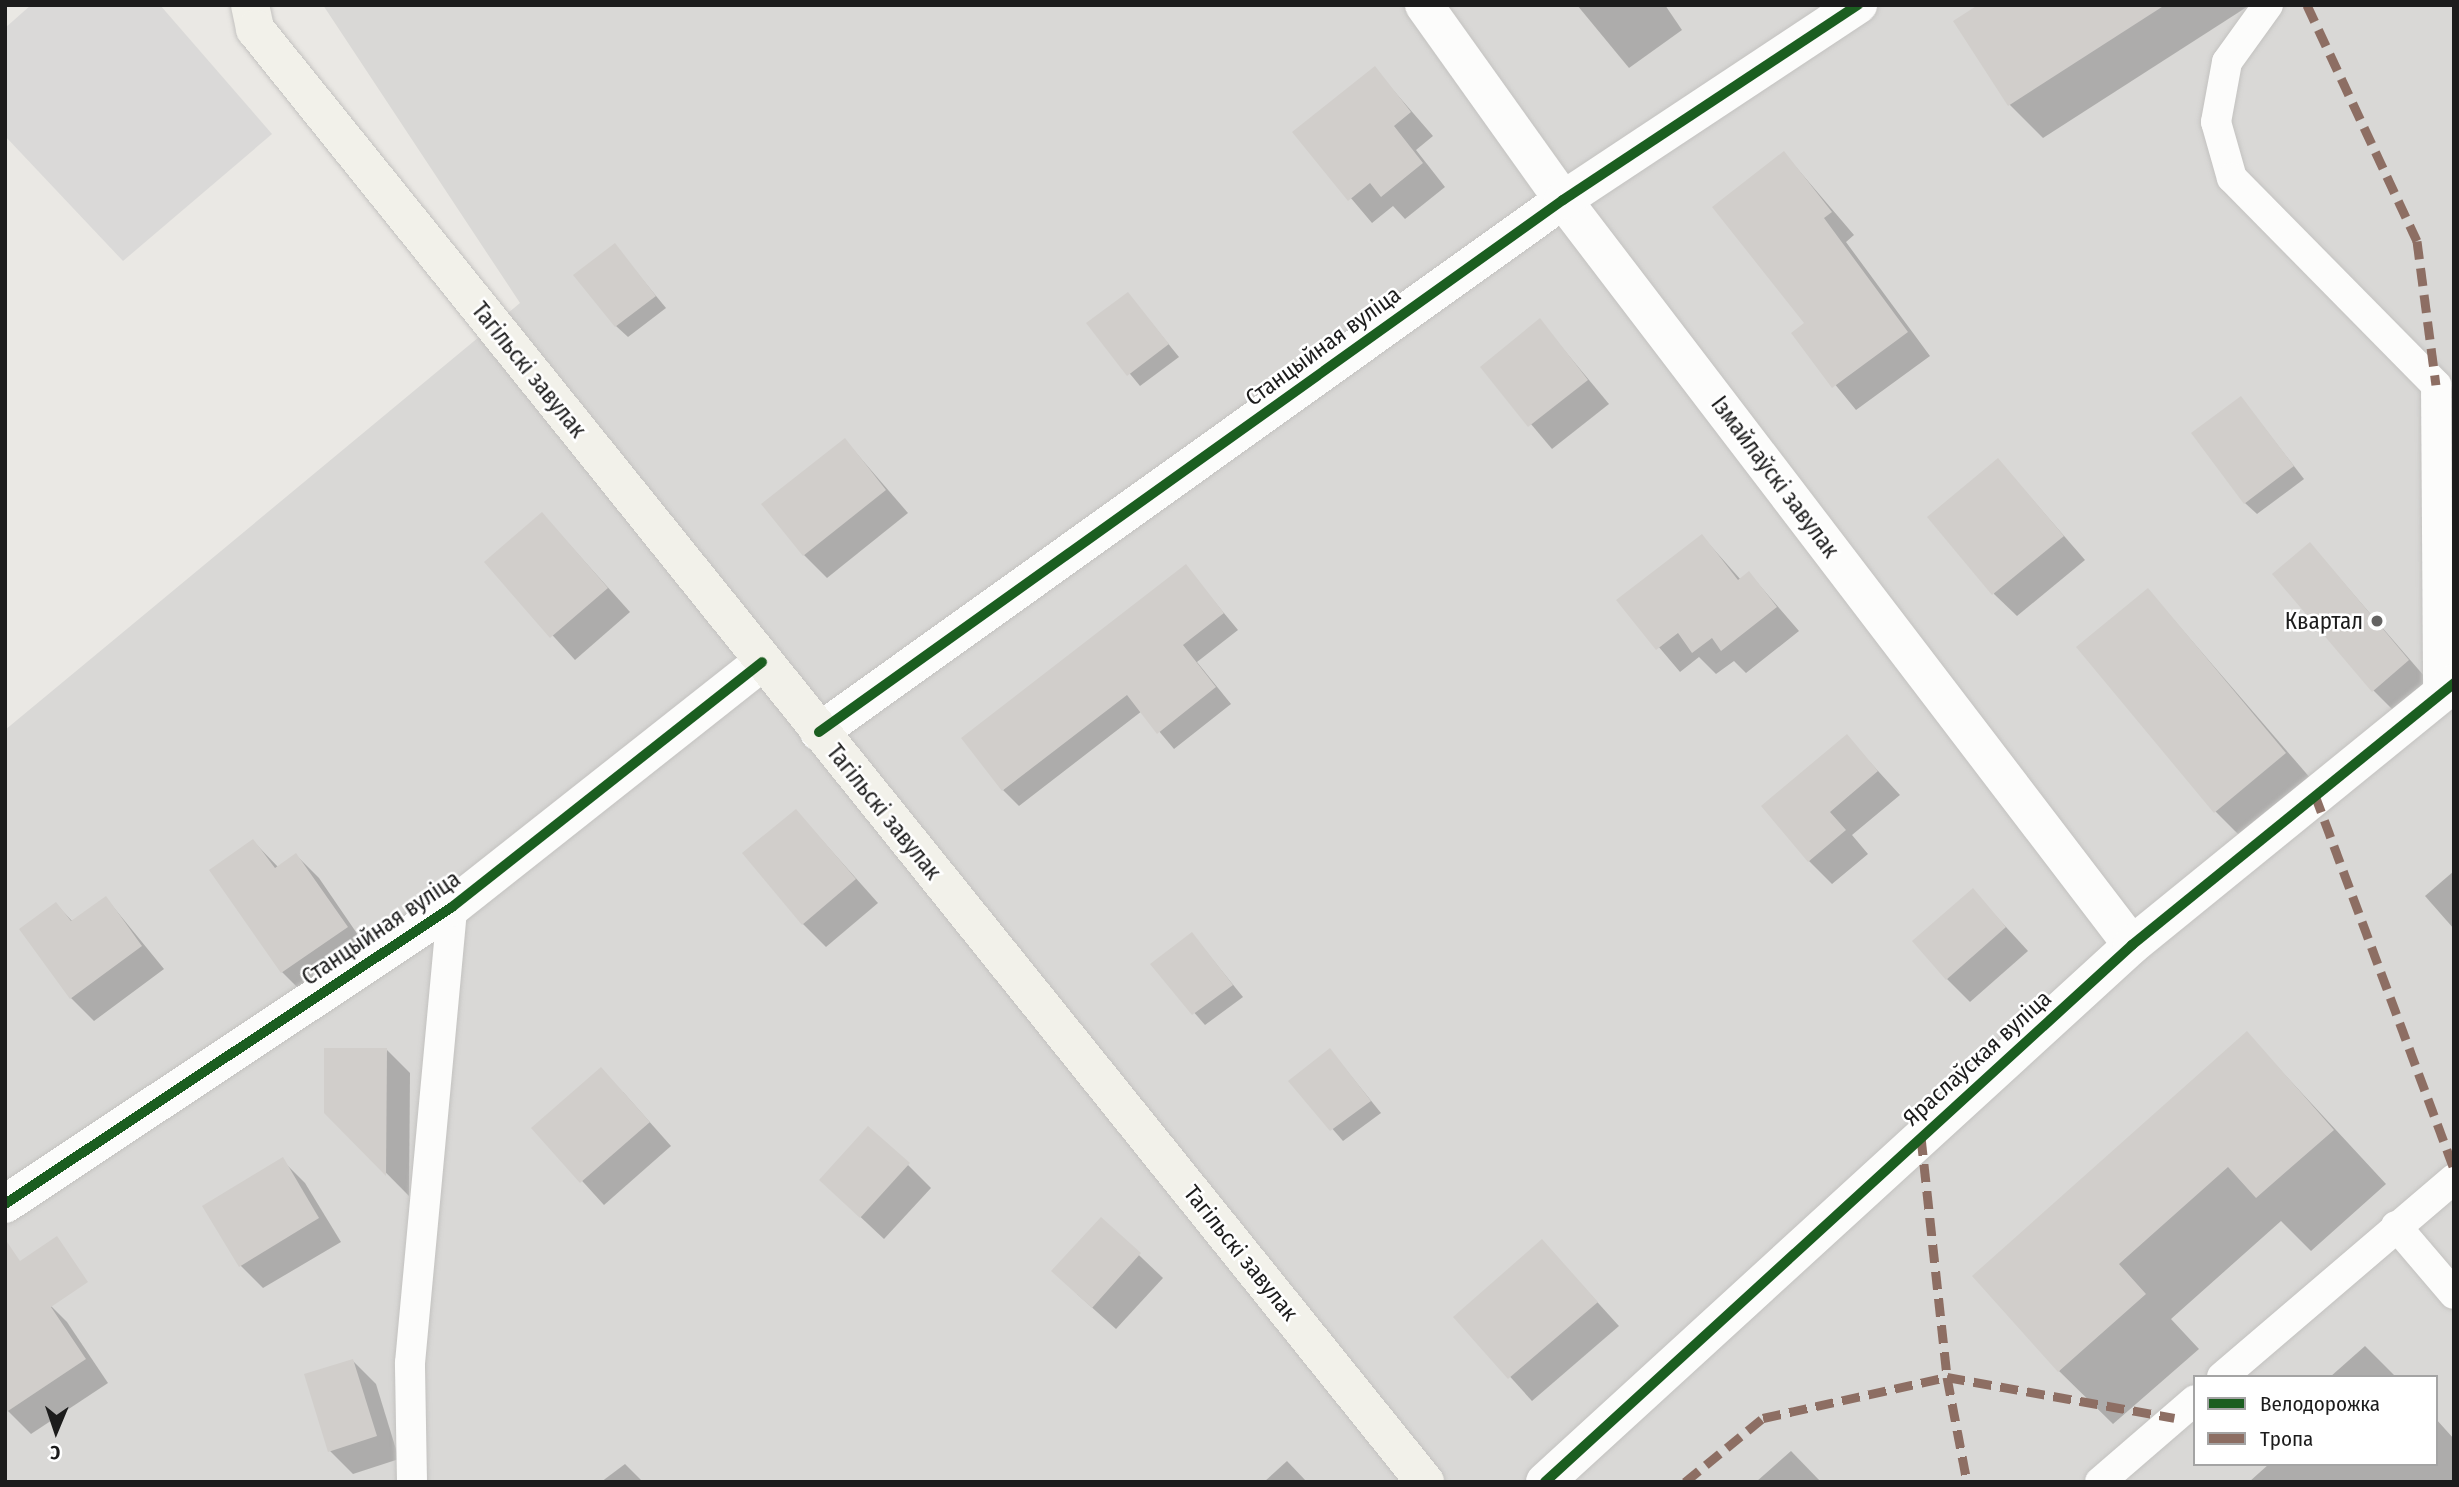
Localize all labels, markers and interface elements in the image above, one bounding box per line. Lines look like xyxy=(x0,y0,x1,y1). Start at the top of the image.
street label: Станцыйная вуліца xyxy=(1240,280,1406,412)
street label: Тагільскі завулак xyxy=(466,297,592,443)
street label: Ізмайлаўскі завулак xyxy=(1705,391,1845,563)
place label: Квартал xyxy=(2285,607,2363,635)
marker: Квартал xyxy=(2369,613,2385,629)
street label: Тагільскі завулак xyxy=(821,739,947,885)
street label: Станцыйная вуліца xyxy=(297,865,465,991)
street label: Яраслаўская вуліца xyxy=(1897,984,2057,1132)
street label: Тагільскі завулак xyxy=(1178,1180,1304,1326)
legend xyxy=(2193,1375,2438,1466)
text: Велодорожка xyxy=(2260,1391,2380,1417)
north arrow xyxy=(21,1396,91,1466)
text: Тропа xyxy=(2260,1426,2313,1452)
text: С xyxy=(50,1441,61,1464)

